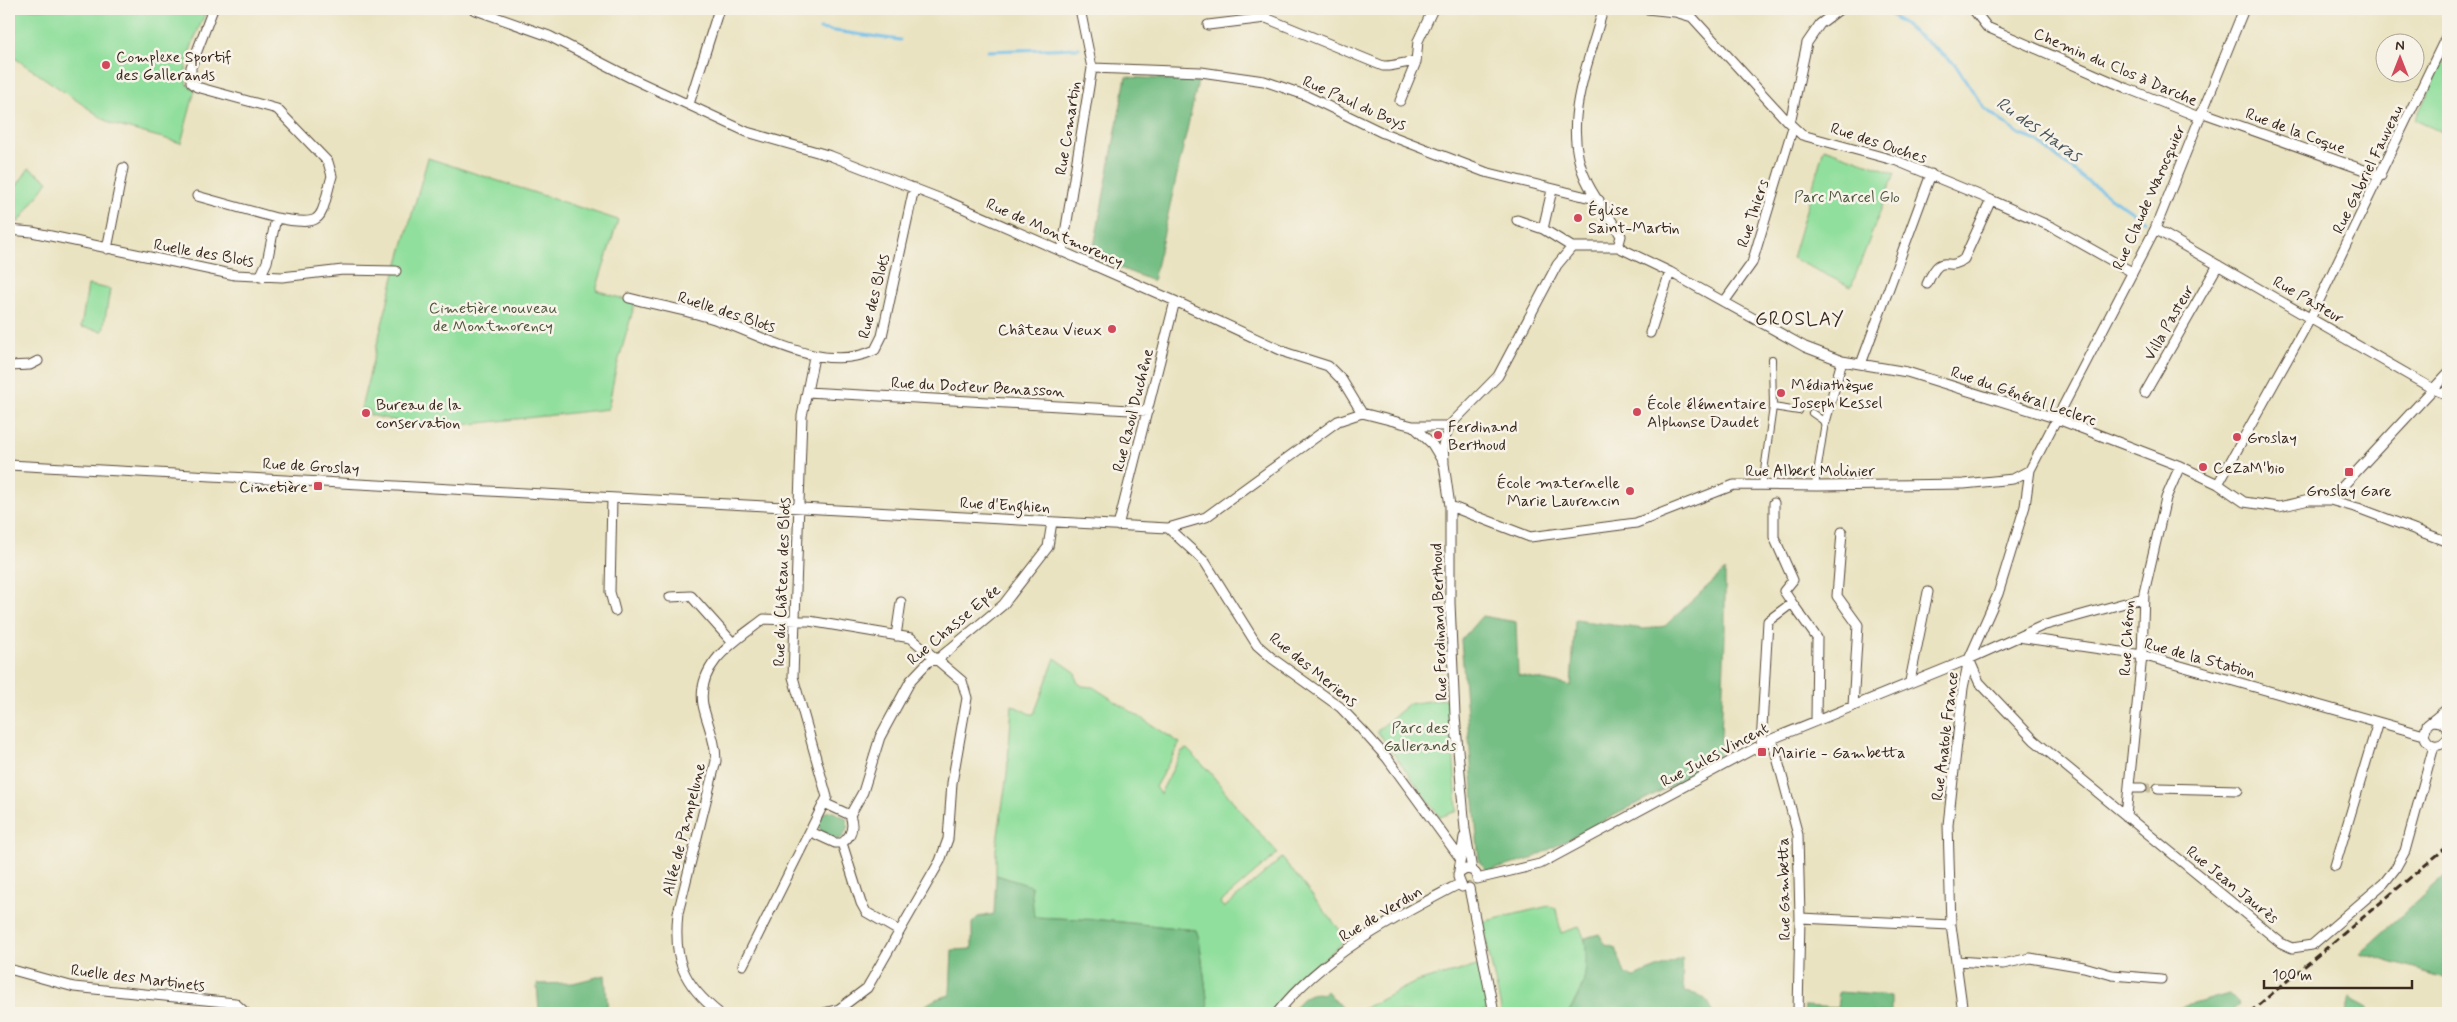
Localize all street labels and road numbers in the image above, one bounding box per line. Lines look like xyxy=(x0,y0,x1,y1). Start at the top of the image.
street label: Chemin du Clos à Darche xyxy=(2030,23,2201,112)
street label: Rue Paul du Boys xyxy=(1299,71,1410,136)
street label: Rue Comartin xyxy=(1051,80,1086,177)
street label: Rue Gabriel Fauveau xyxy=(2328,102,2409,238)
street label: Rue de la Coque xyxy=(2242,104,2349,159)
street label: Rue des Ouches xyxy=(1828,118,1929,169)
street label: Rue Claude Warocquier xyxy=(2108,121,2191,274)
street label: Rue Thiers xyxy=(1733,177,1774,250)
street label: Rue de Montmorency xyxy=(982,194,1126,273)
street label: Ruelle des Blots xyxy=(152,234,256,273)
street label: Rue des Blots xyxy=(854,252,895,341)
street label: Rue Pasteur xyxy=(2269,271,2348,329)
street label: Villa Pasteur xyxy=(2139,281,2200,364)
street label: Ruelle des Blots xyxy=(675,287,778,338)
street label: Rue Raoul Duchêne xyxy=(1108,346,1159,474)
street label: Rue du Général Leclerc xyxy=(1948,362,2100,431)
street label: Rue du Docteur Benasson xyxy=(890,372,1066,403)
street label: Rue de Groslay xyxy=(262,453,360,480)
street label: Rue Albert Molinier xyxy=(1745,461,1875,482)
street label: Rue d'Enghien xyxy=(959,493,1051,519)
street label: Rue du Château des Blots xyxy=(769,497,796,667)
street label: Rue Ferdinand Berthoud xyxy=(1426,543,1453,701)
street label: Rue Chasse Epée xyxy=(903,580,1005,670)
street label: Rue Chéron xyxy=(2115,600,2140,676)
street label: Rue des Meriens xyxy=(1264,628,1362,712)
street label: Rue de la Station xyxy=(2142,634,2257,683)
street label: Rue Anatole France xyxy=(1927,670,1964,802)
street label: Rue Jules Vincent xyxy=(1657,718,1772,793)
street label: Allée de Pampelune xyxy=(658,760,711,898)
street label: Rue Gambetta xyxy=(1773,837,1796,941)
street label: Rue Jean Jaurès xyxy=(2181,841,2283,929)
street label: Rue de Verdun xyxy=(1335,881,1426,947)
street label: Ruelle des Martinets xyxy=(70,960,206,997)

